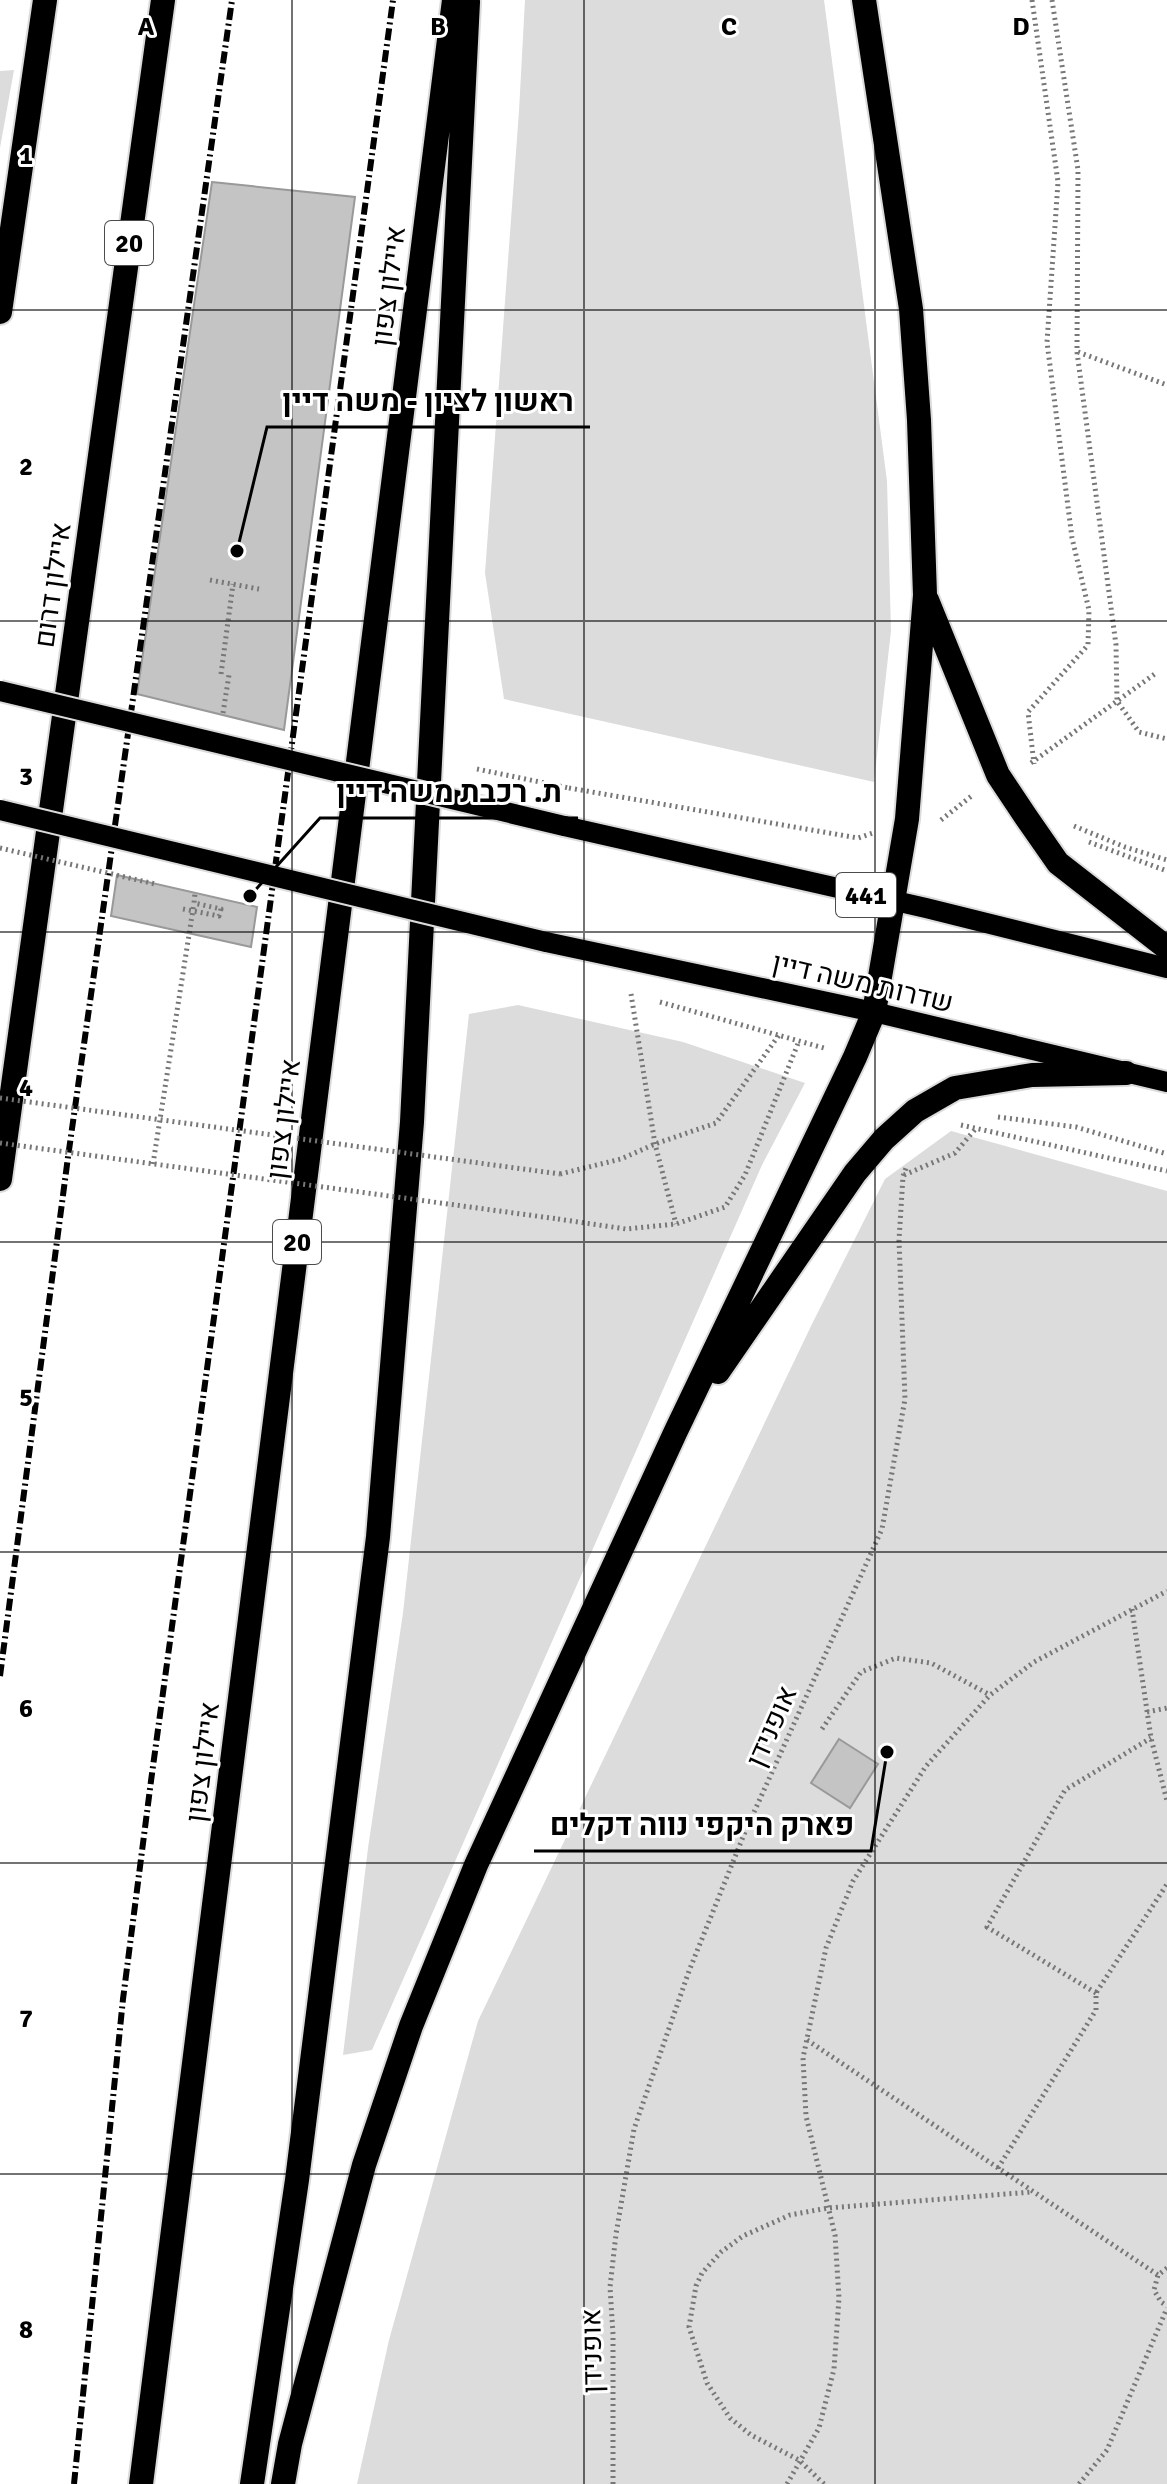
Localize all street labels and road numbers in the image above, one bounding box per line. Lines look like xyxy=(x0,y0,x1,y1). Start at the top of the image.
road number: 20 xyxy=(105,221,153,265)
street label: איילון צפון xyxy=(365,224,413,348)
street label: איילון דרום xyxy=(27,520,79,650)
road number: 441 xyxy=(836,873,896,917)
street label: שדרות משה דיין xyxy=(769,946,957,1020)
street label: איילון צפון xyxy=(260,1057,308,1181)
road number: 20 xyxy=(273,1220,321,1264)
street label: אופנידן xyxy=(739,1681,805,1772)
street label: איילון צפון xyxy=(179,1700,227,1824)
street label: אופנידן xyxy=(574,2308,610,2394)

